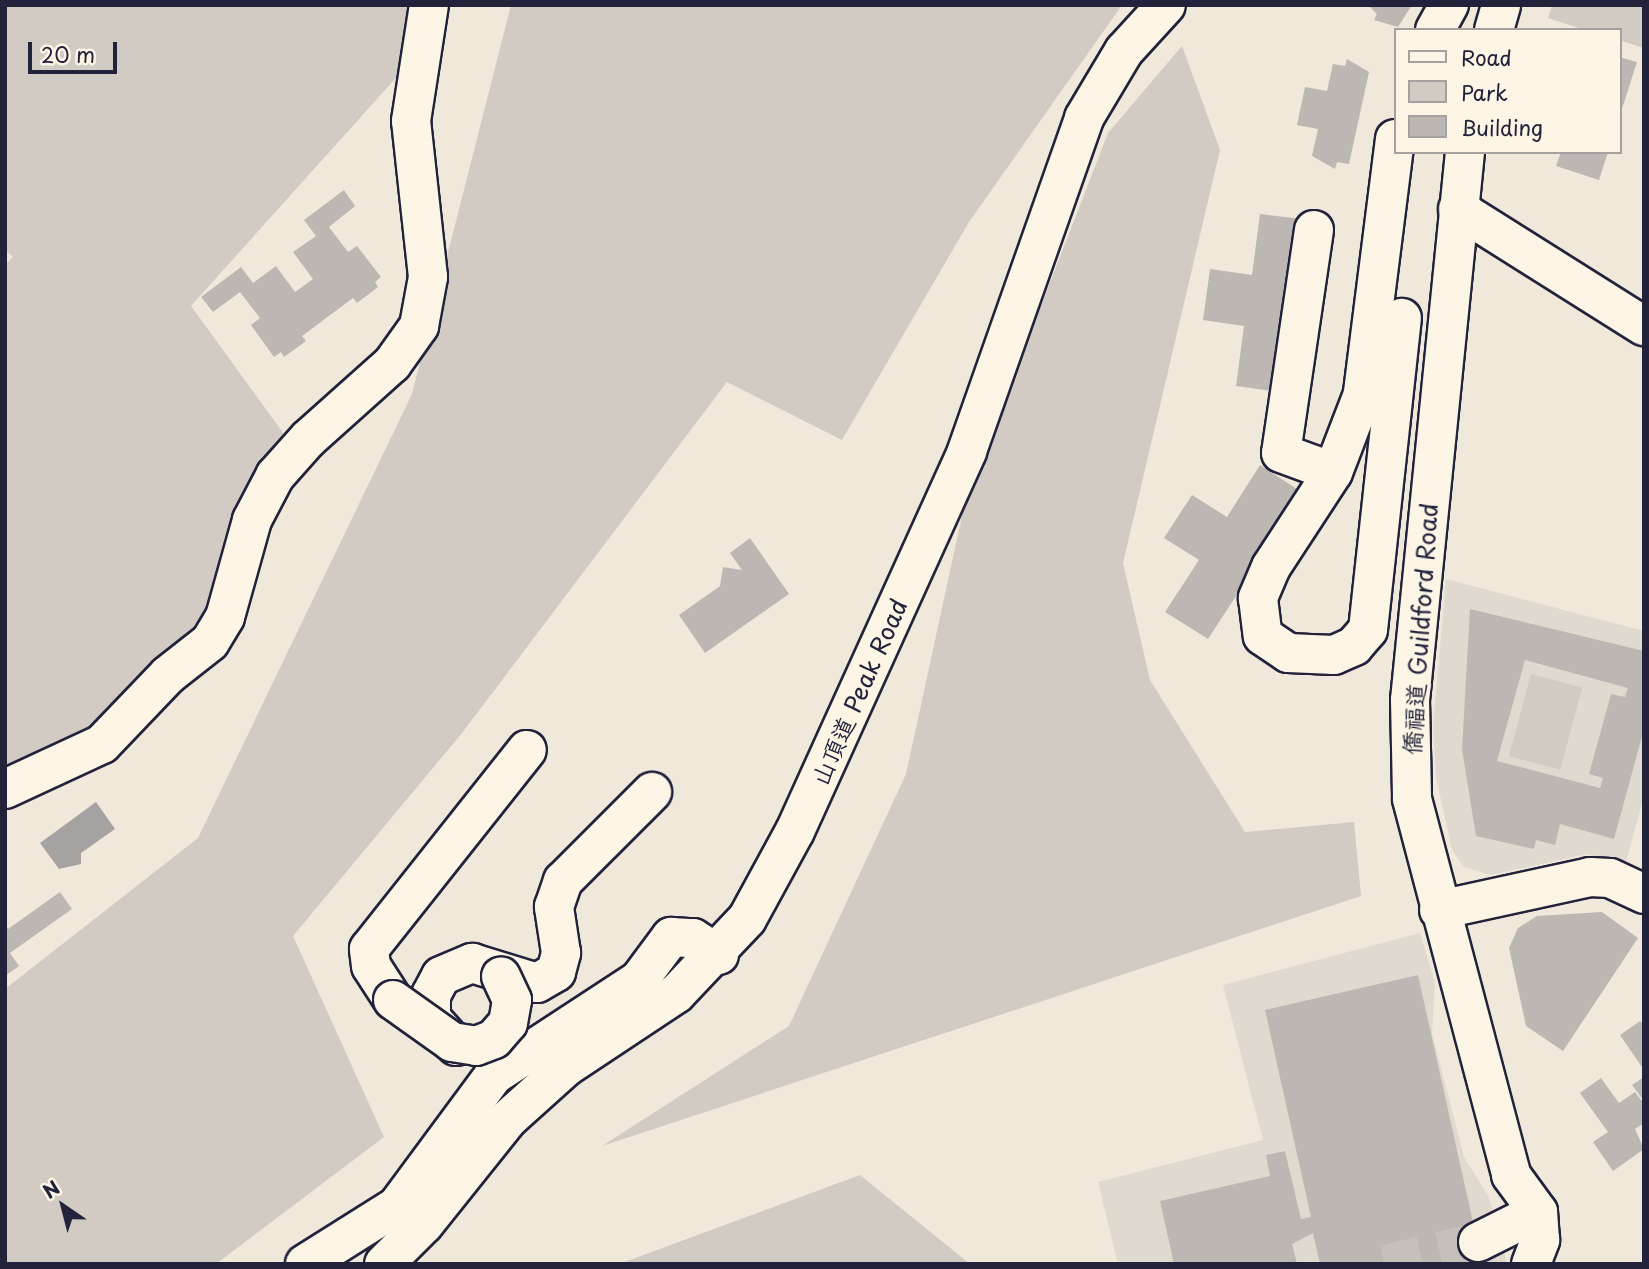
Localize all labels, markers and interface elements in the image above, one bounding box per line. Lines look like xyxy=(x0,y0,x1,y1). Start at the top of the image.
scale bar xyxy=(32,28,121,72)
legend xyxy=(1394,28,1621,154)
text: 20 m xyxy=(41,38,95,70)
text: Road xyxy=(1461,41,1512,73)
text: Park xyxy=(1461,76,1508,108)
text: Building xyxy=(1461,111,1543,143)
street label: 僑福道 Guildford Road xyxy=(1397,502,1443,756)
street label: 山頂道 Peak Road xyxy=(805,594,913,790)
north arrow xyxy=(28,1171,98,1241)
text: N xyxy=(37,1173,65,1205)

